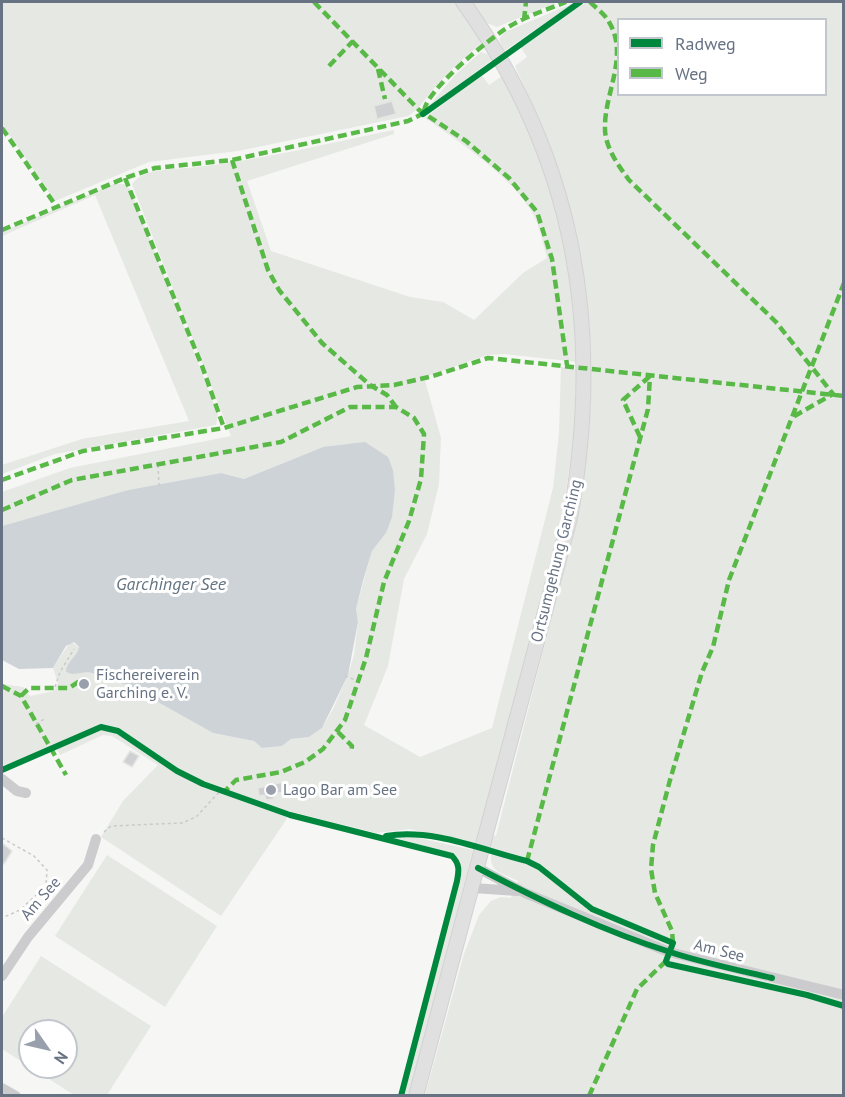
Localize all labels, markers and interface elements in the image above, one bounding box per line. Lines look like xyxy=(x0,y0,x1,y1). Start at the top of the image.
legend xyxy=(617,18,827,96)
text: Radweg xyxy=(675,32,736,55)
text: Weg xyxy=(675,62,708,85)
street label: Ortsumgehung Garching xyxy=(527,478,587,644)
water label: Garchinger See xyxy=(116,574,226,596)
place label: Fischereiverein Garching e. V. xyxy=(96,665,200,703)
marker: Fischereiverein Garching e. V. xyxy=(77,677,91,691)
place label: Lago Bar am See xyxy=(283,780,397,800)
marker: Lago Bar am See xyxy=(264,783,278,797)
street label: Am See xyxy=(17,873,65,925)
street label: Am See xyxy=(692,935,746,967)
north arrow xyxy=(18,1019,78,1079)
text: N xyxy=(50,1048,72,1068)

